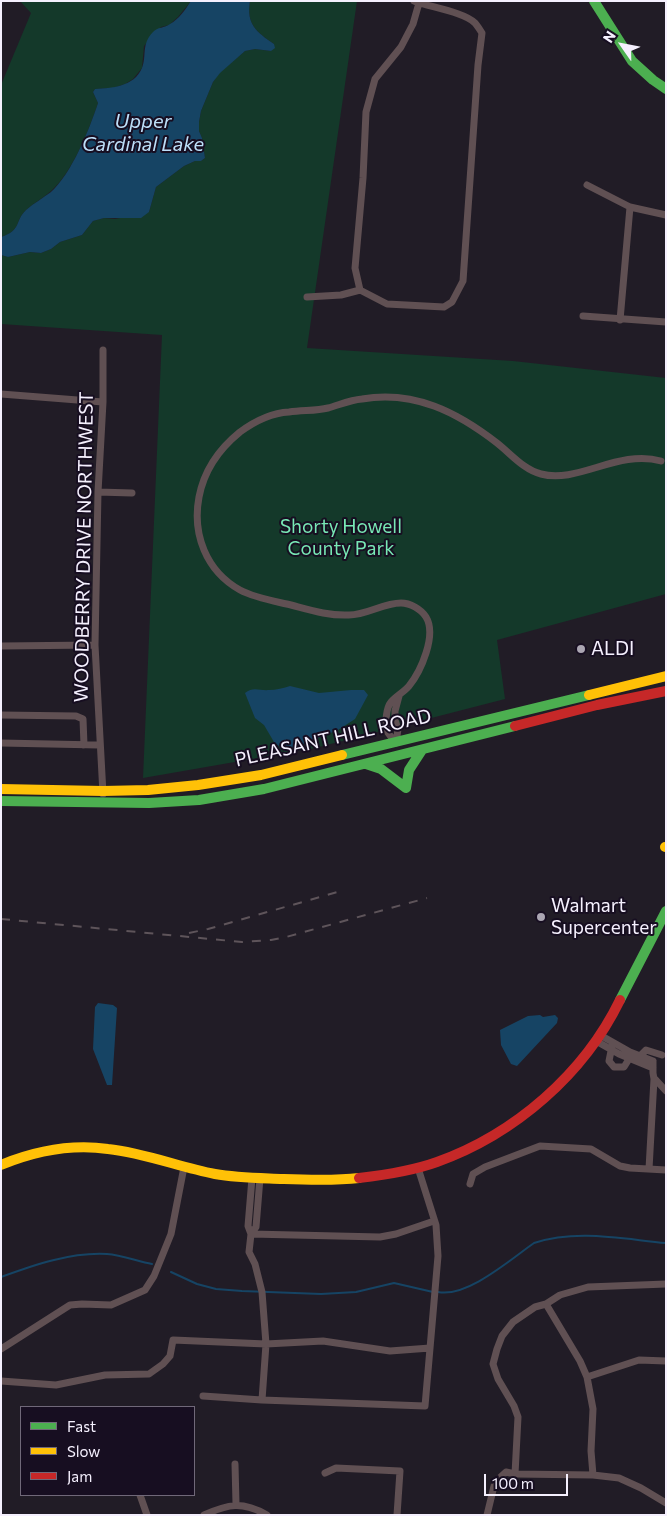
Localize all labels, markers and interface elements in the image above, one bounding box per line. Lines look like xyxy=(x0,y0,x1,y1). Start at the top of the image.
north arrow xyxy=(597,20,647,70)
text: N xyxy=(599,28,619,46)
water label: Upper Cardinal Lake xyxy=(82,109,204,156)
street label: WOODBERRY DRIVE NORTHWEST xyxy=(70,391,98,703)
park label: Shorty Howell County Park xyxy=(280,516,402,560)
place label: ALDI xyxy=(591,638,634,660)
marker: ALDI xyxy=(575,643,587,655)
street label: PLEASANT HILL ROAD xyxy=(233,704,433,772)
place label: Walmart Supercenter xyxy=(551,895,657,939)
marker: Walmart Supercenter xyxy=(535,911,547,923)
legend xyxy=(20,1406,195,1496)
text: Fast xyxy=(67,1417,96,1435)
text: Slow xyxy=(67,1442,100,1460)
scale bar xyxy=(487,1464,571,1496)
text: Jam xyxy=(67,1467,92,1485)
text: 100 m xyxy=(492,1474,534,1492)

